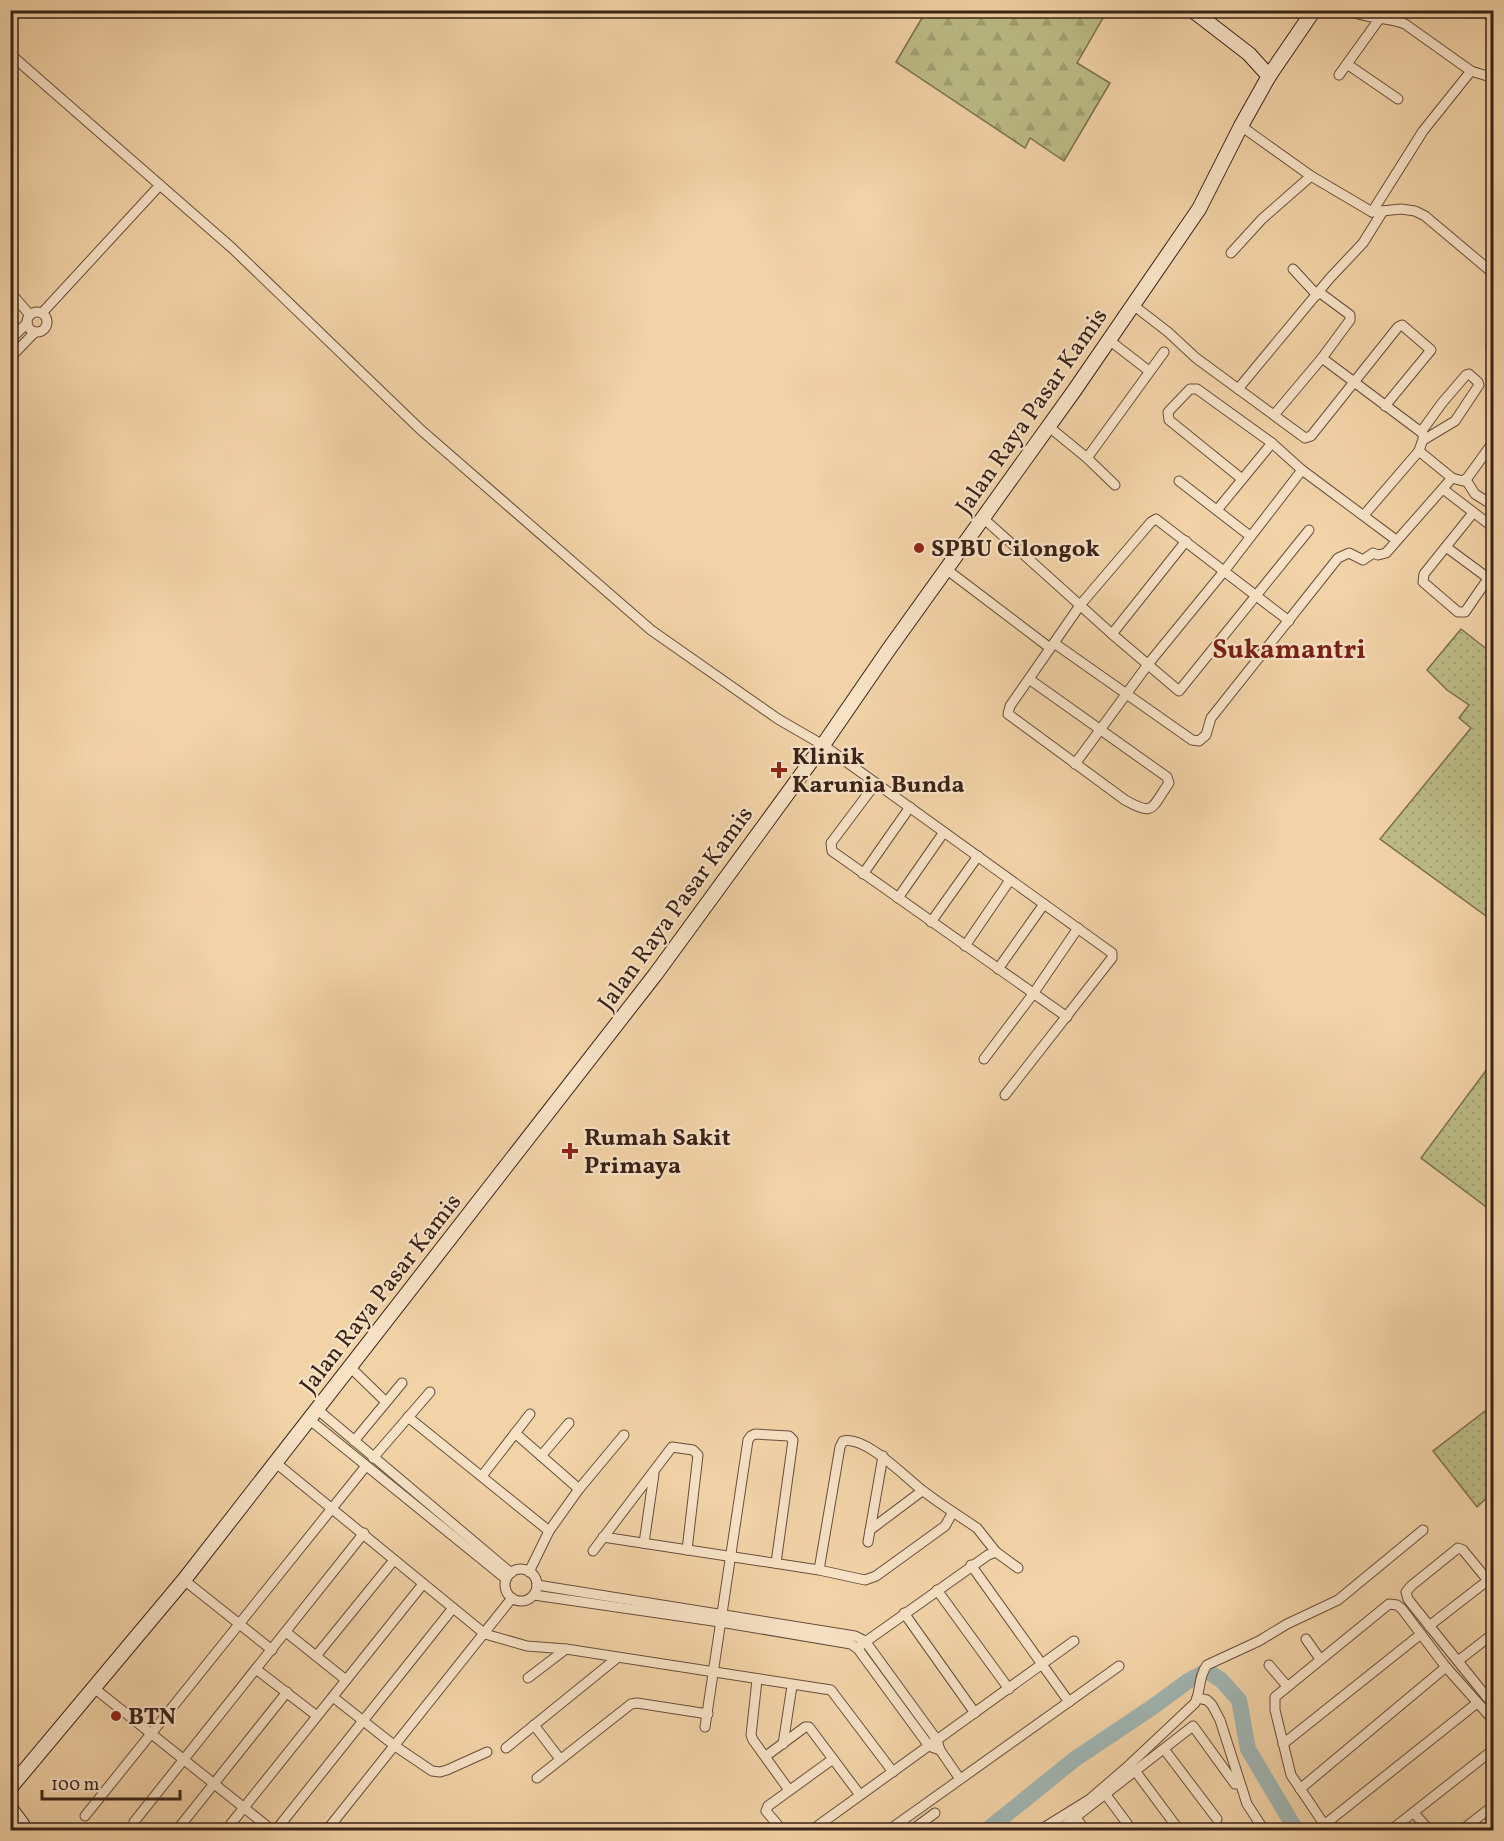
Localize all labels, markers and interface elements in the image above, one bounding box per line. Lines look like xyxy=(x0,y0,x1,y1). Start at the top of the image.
street label: Jalan Raya Pasar Kamis xyxy=(948,302,1117,522)
place label: SPBU Cilongok xyxy=(931,533,1100,567)
marker: SPBU Cilongok xyxy=(912,541,926,555)
district label: Sukamantri xyxy=(1212,632,1366,670)
place label: Klinik Karunia Bunda xyxy=(792,741,965,803)
marker: Klinik Karunia Bunda xyxy=(770,761,788,779)
street label: Jalan Raya Pasar Kamis xyxy=(591,800,763,1018)
place label: Rumah Sakit Primaya xyxy=(584,1122,731,1184)
marker: Rumah Sakit Primaya xyxy=(561,1142,579,1160)
street label: Jalan Raya Pasar Kamis xyxy=(293,1187,471,1401)
place label: BTN xyxy=(128,1701,176,1735)
marker: BTN xyxy=(109,1709,123,1723)
scale bar xyxy=(42,1763,180,1801)
text: 100 m xyxy=(51,1773,100,1798)

